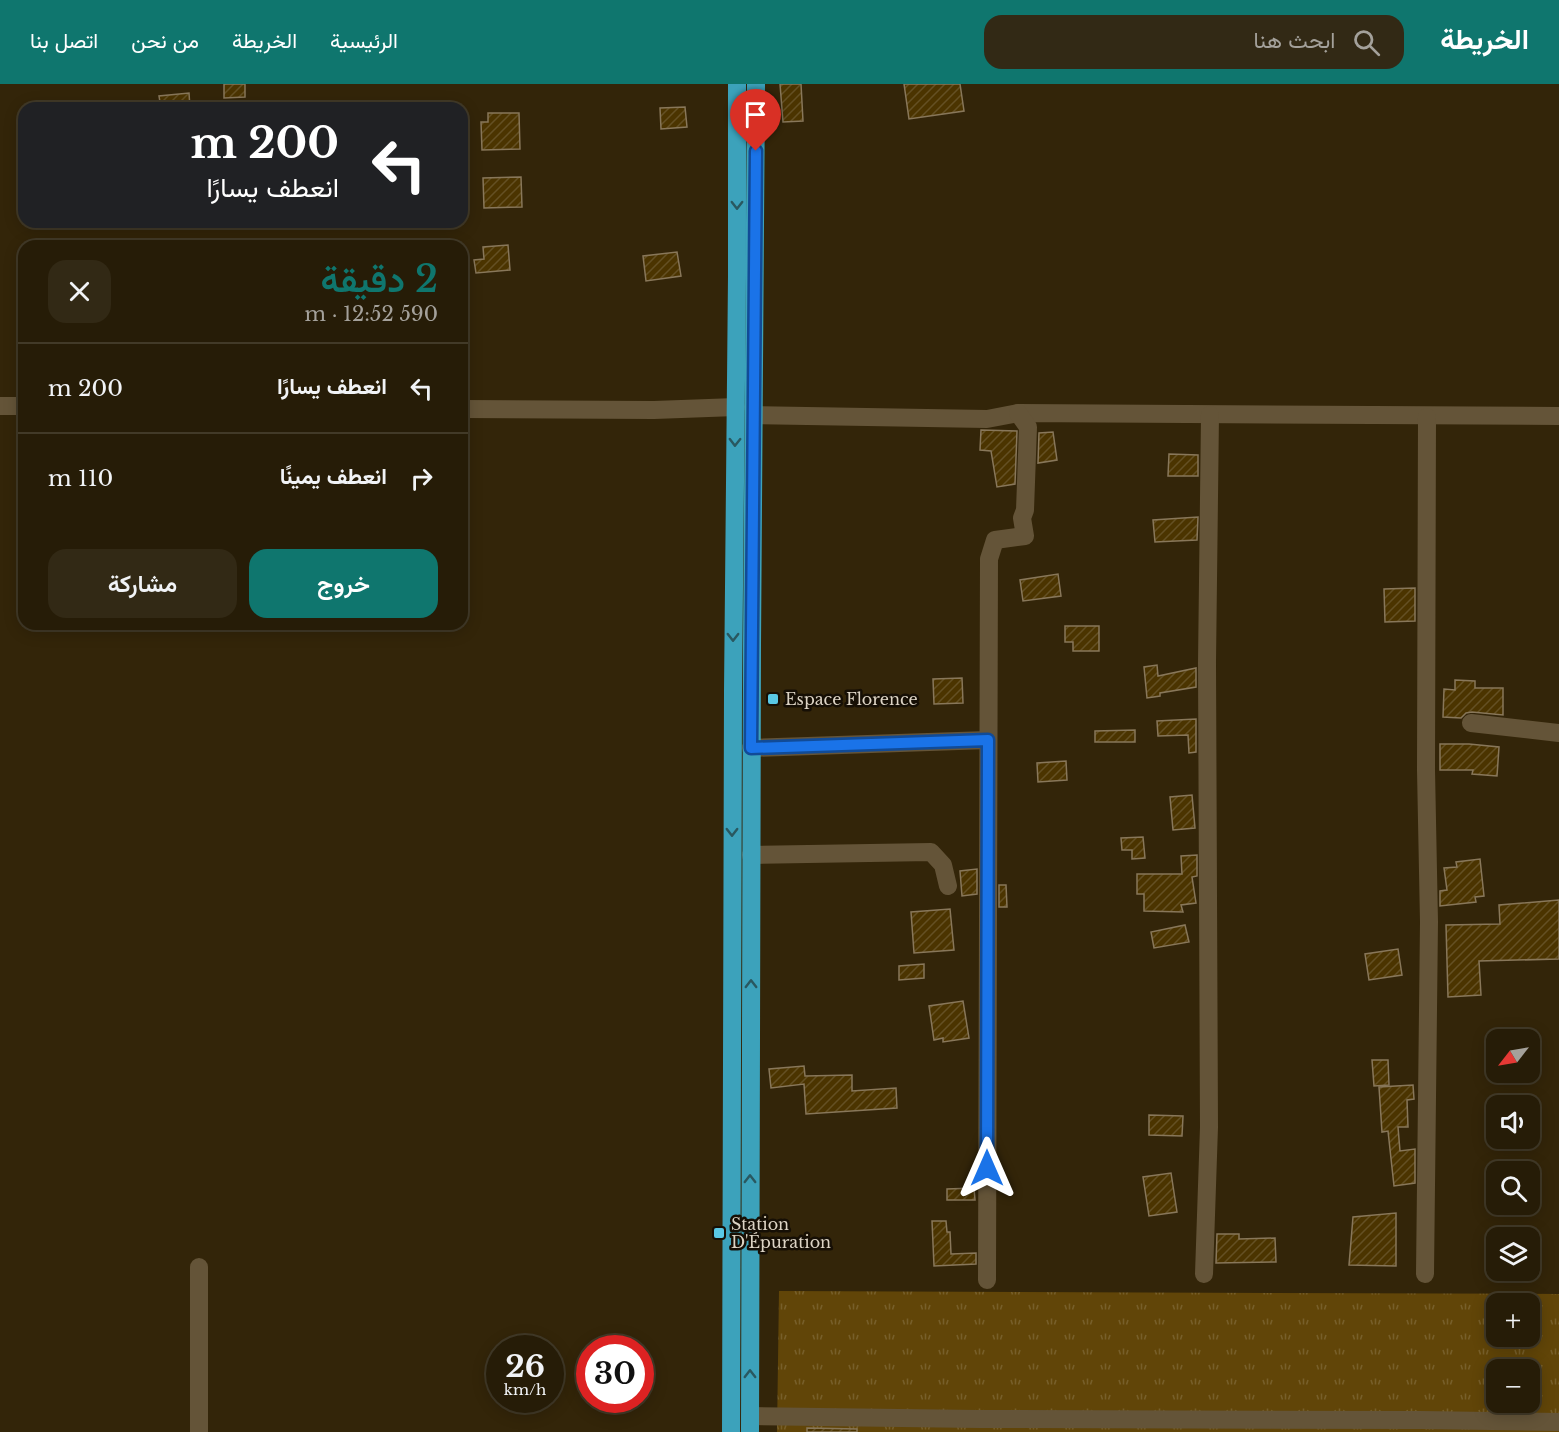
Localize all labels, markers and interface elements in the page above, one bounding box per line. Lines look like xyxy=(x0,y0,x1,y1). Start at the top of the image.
search box xyxy=(984,15,1404,69)
text: الخريطة xyxy=(1440,22,1529,57)
icon: search xyxy=(1350,26,1383,59)
text: ابحث هنا xyxy=(1254,27,1335,54)
text: اتصل بنا xyxy=(30,28,98,54)
text: من نحن xyxy=(131,28,199,54)
text: الخريطة xyxy=(232,28,297,54)
text: الرئيسية xyxy=(330,28,398,54)
pin xyxy=(730,89,781,151)
icon: arrive xyxy=(739,98,772,131)
text: 200 m xyxy=(191,117,339,169)
icon: left xyxy=(360,126,438,204)
text: انعطف يسارًا xyxy=(207,171,339,204)
one-way arrow xyxy=(731,201,743,210)
text: 2 دقيقة xyxy=(321,257,438,302)
button: close xyxy=(48,260,111,323)
text: 590 m · 12:52 xyxy=(304,302,438,326)
icon: left xyxy=(405,372,438,405)
text: انعطف يسارًا xyxy=(277,373,387,400)
text: 200 m xyxy=(48,375,123,402)
one-way arrow xyxy=(729,438,742,447)
icon: right xyxy=(405,462,438,495)
text: انعطف يمينًا xyxy=(280,463,387,490)
text: 110 m xyxy=(48,465,113,492)
button: مشاركة xyxy=(48,549,237,618)
button: خروج xyxy=(249,549,438,618)
one-way arrow xyxy=(727,633,739,642)
place label: Espace Florence xyxy=(785,689,918,709)
marker: Espace Florence xyxy=(766,692,780,706)
one-way arrow xyxy=(726,828,739,837)
one-way arrow xyxy=(745,979,757,988)
north arrow xyxy=(1486,1029,1540,1083)
map controls xyxy=(1486,1029,1540,1413)
button: sound xyxy=(1486,1095,1540,1149)
position arrow xyxy=(955,1136,1019,1200)
button: search xyxy=(1486,1161,1540,1215)
one-way arrow xyxy=(744,1174,756,1183)
place label: Station D'Épuration xyxy=(731,1214,831,1252)
marker: Station D'Épuration xyxy=(712,1226,726,1240)
button: layers xyxy=(1486,1227,1540,1281)
button: + xyxy=(1486,1293,1540,1347)
speed limit sign: 30 xyxy=(576,1335,654,1413)
text: 26 xyxy=(505,1348,545,1385)
button: − xyxy=(1486,1359,1540,1413)
one-way arrow xyxy=(744,1369,756,1378)
text: km/h xyxy=(504,1380,546,1399)

